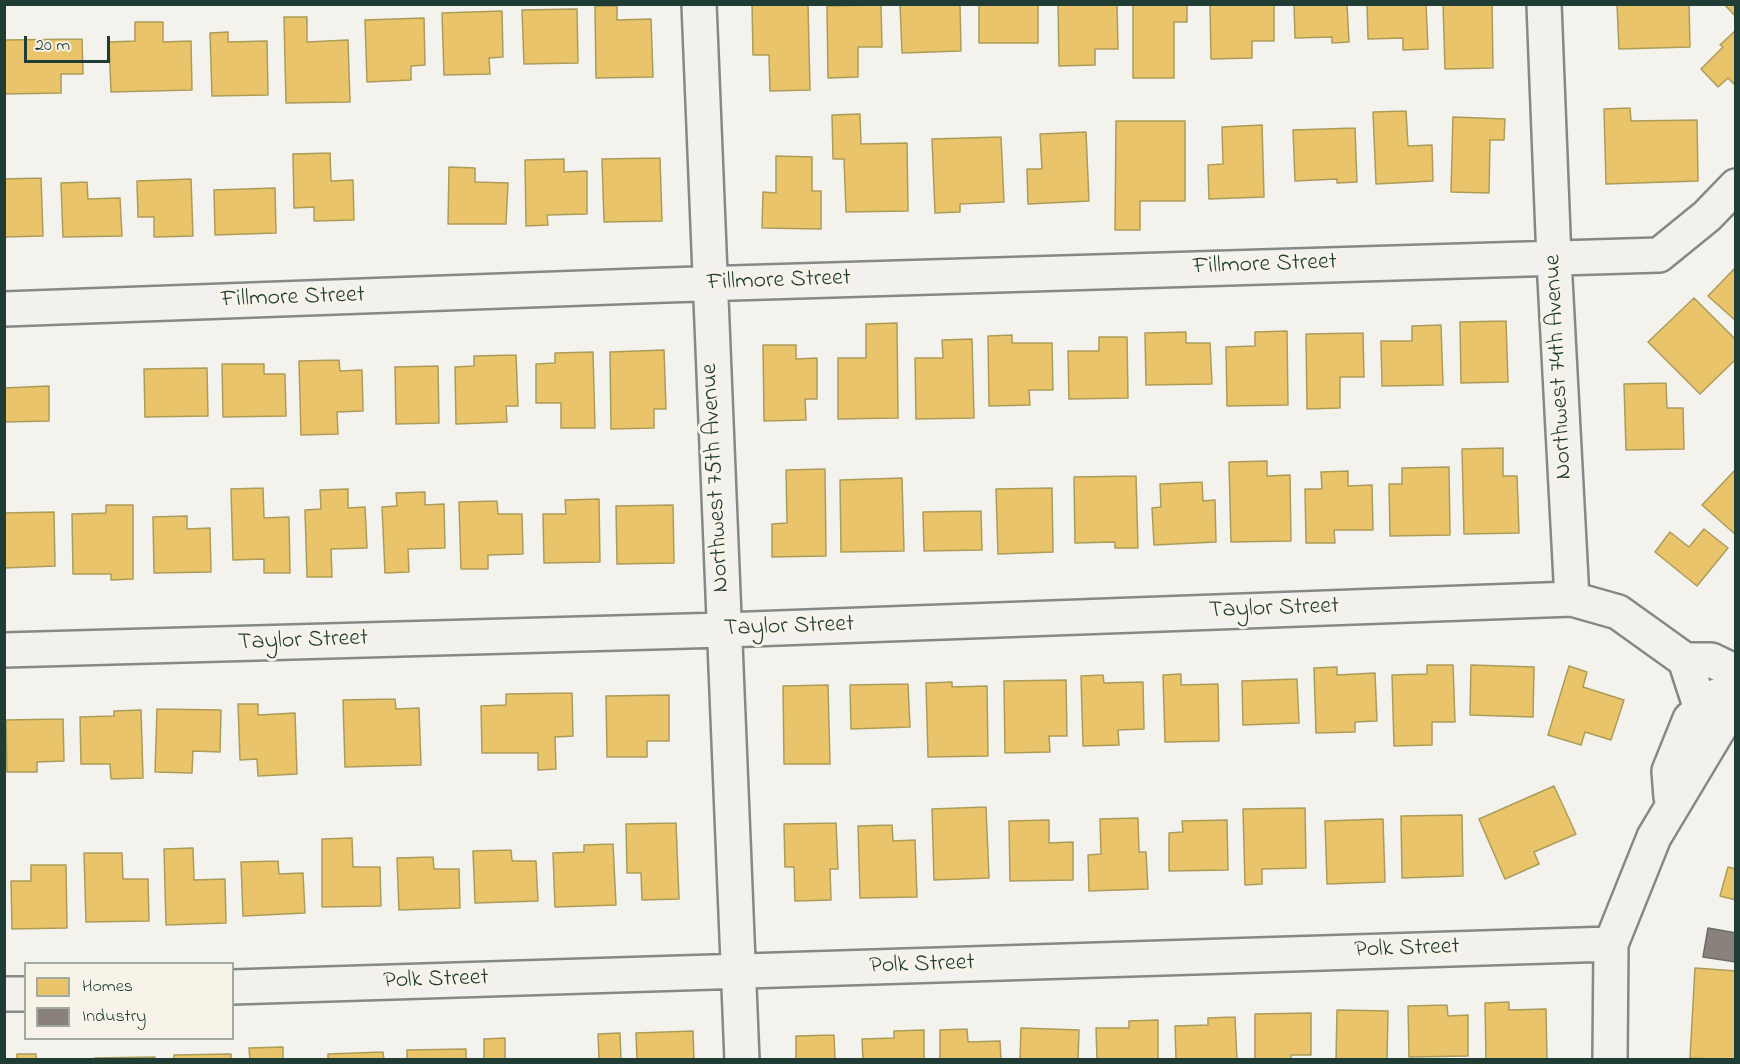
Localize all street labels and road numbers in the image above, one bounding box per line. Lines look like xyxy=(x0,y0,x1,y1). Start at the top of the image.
street label: Fillmore Street xyxy=(1193,249,1337,283)
street label: Northwest 74th Avenue xyxy=(1540,254,1580,480)
street label: Fillmore Street xyxy=(707,265,851,299)
street label: Fillmore Street xyxy=(221,282,365,316)
street label: Northwest 75th Avenue xyxy=(697,363,737,593)
street label: Taylor Street xyxy=(1208,593,1340,627)
street label: Taylor Street xyxy=(723,611,855,645)
street label: Taylor Street xyxy=(237,625,369,659)
street label: Polk Street xyxy=(1354,934,1460,966)
street label: Polk Street xyxy=(869,950,975,982)
street label: Polk Street xyxy=(383,965,489,997)

